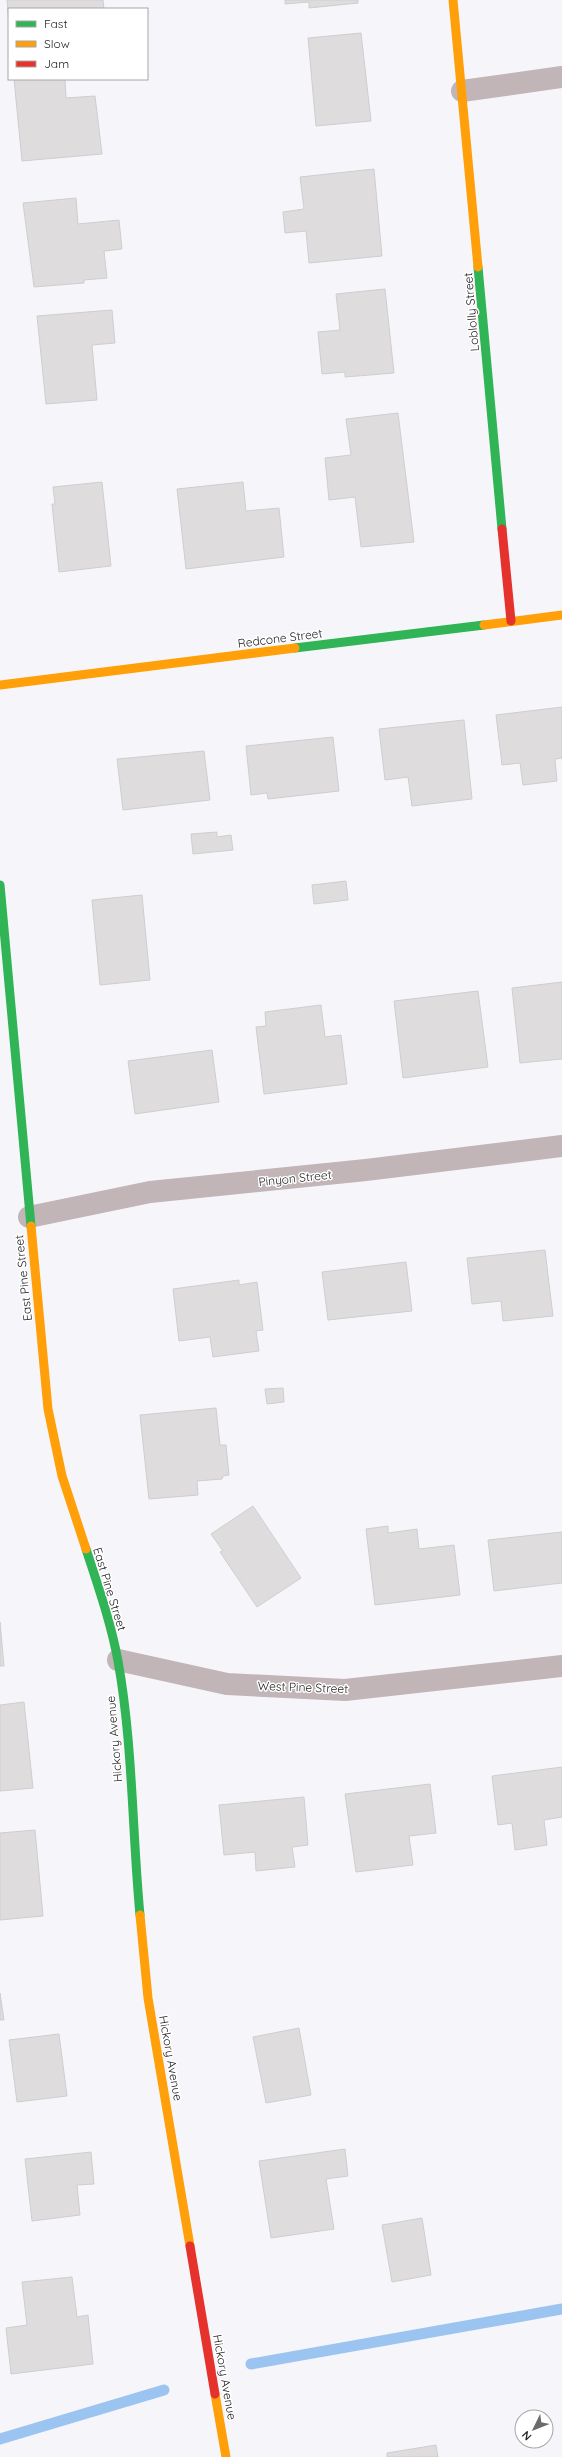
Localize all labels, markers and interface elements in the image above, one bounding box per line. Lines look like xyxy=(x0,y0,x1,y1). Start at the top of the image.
legend xyxy=(8,8,148,80)
text: Fast xyxy=(44,16,68,31)
text: Slow xyxy=(44,36,70,51)
text: Jam xyxy=(44,56,69,71)
street label: Loblolly Street xyxy=(460,272,482,352)
street label: Redcone Street xyxy=(237,625,323,651)
street label: Pinyon Street xyxy=(258,1167,332,1189)
street label: East Pine Street xyxy=(11,1234,35,1322)
street label: East Pine Street xyxy=(90,1545,130,1633)
street label: West Pine Street xyxy=(257,1678,349,1696)
street label: Hickory Avenue xyxy=(103,1695,125,1783)
street label: Hickory Avenue xyxy=(156,2014,186,2102)
street label: Hickory Avenue xyxy=(210,2333,240,2421)
north arrow xyxy=(514,2409,554,2449)
text: N xyxy=(519,2428,535,2444)

